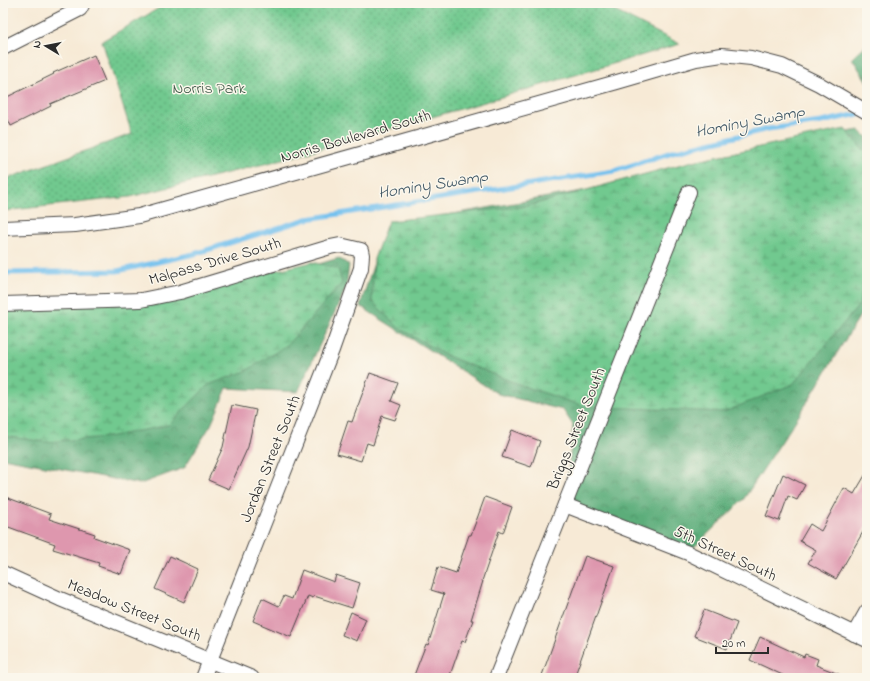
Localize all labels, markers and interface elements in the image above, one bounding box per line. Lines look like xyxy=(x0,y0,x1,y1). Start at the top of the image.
north arrow xyxy=(26,26,66,66)
text: N xyxy=(29,39,46,49)
park label: Norris Park xyxy=(173,77,246,101)
water label: Hominy Swamp xyxy=(693,99,808,146)
street label: Norris Boulevard South xyxy=(278,104,434,170)
water label: Hominy Swamp xyxy=(376,164,491,207)
street label: Malpass Drive South xyxy=(146,232,284,292)
street label: Briggs Street South xyxy=(541,364,613,495)
street label: Jordan Street South xyxy=(234,392,308,526)
street label: 5th Street South xyxy=(670,520,780,588)
street label: Meadow Street South xyxy=(64,573,204,649)
scale bar xyxy=(716,629,768,655)
text: 20 m xyxy=(722,635,745,653)

